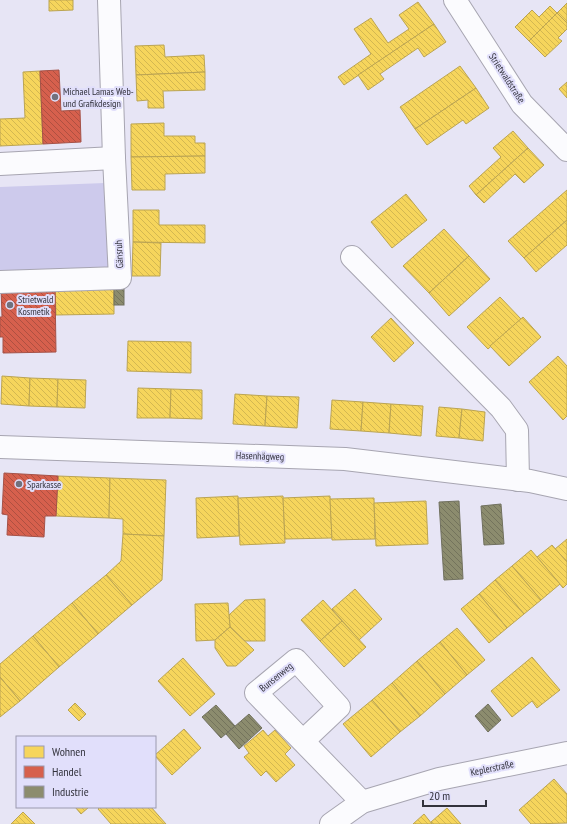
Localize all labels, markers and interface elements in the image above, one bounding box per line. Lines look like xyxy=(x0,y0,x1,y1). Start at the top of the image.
street label: Strietwaldstraße xyxy=(486,50,528,106)
place label: Michael Lamas Web- und Grafikdesign xyxy=(63,85,134,110)
marker: Michael Lamas Web- und Grafikdesign xyxy=(50,92,60,102)
street label: Gänsruh xyxy=(112,240,126,268)
place label: Strietwald Kosmetik xyxy=(18,293,53,318)
marker: Strietwald Kosmetik xyxy=(5,300,15,310)
street label: Hasenhägweg xyxy=(236,449,284,463)
place label: Sparkasse xyxy=(27,478,61,491)
marker: Sparkasse xyxy=(14,479,24,489)
street label: Bunsenweg xyxy=(257,660,295,694)
legend xyxy=(16,736,156,808)
text: Wohnen xyxy=(52,744,86,759)
street label: Keplerstraße xyxy=(469,757,515,779)
text: Handel xyxy=(52,764,82,779)
scale bar xyxy=(423,782,486,808)
text: Industrie xyxy=(52,784,89,799)
text: 20 m xyxy=(429,788,450,803)

